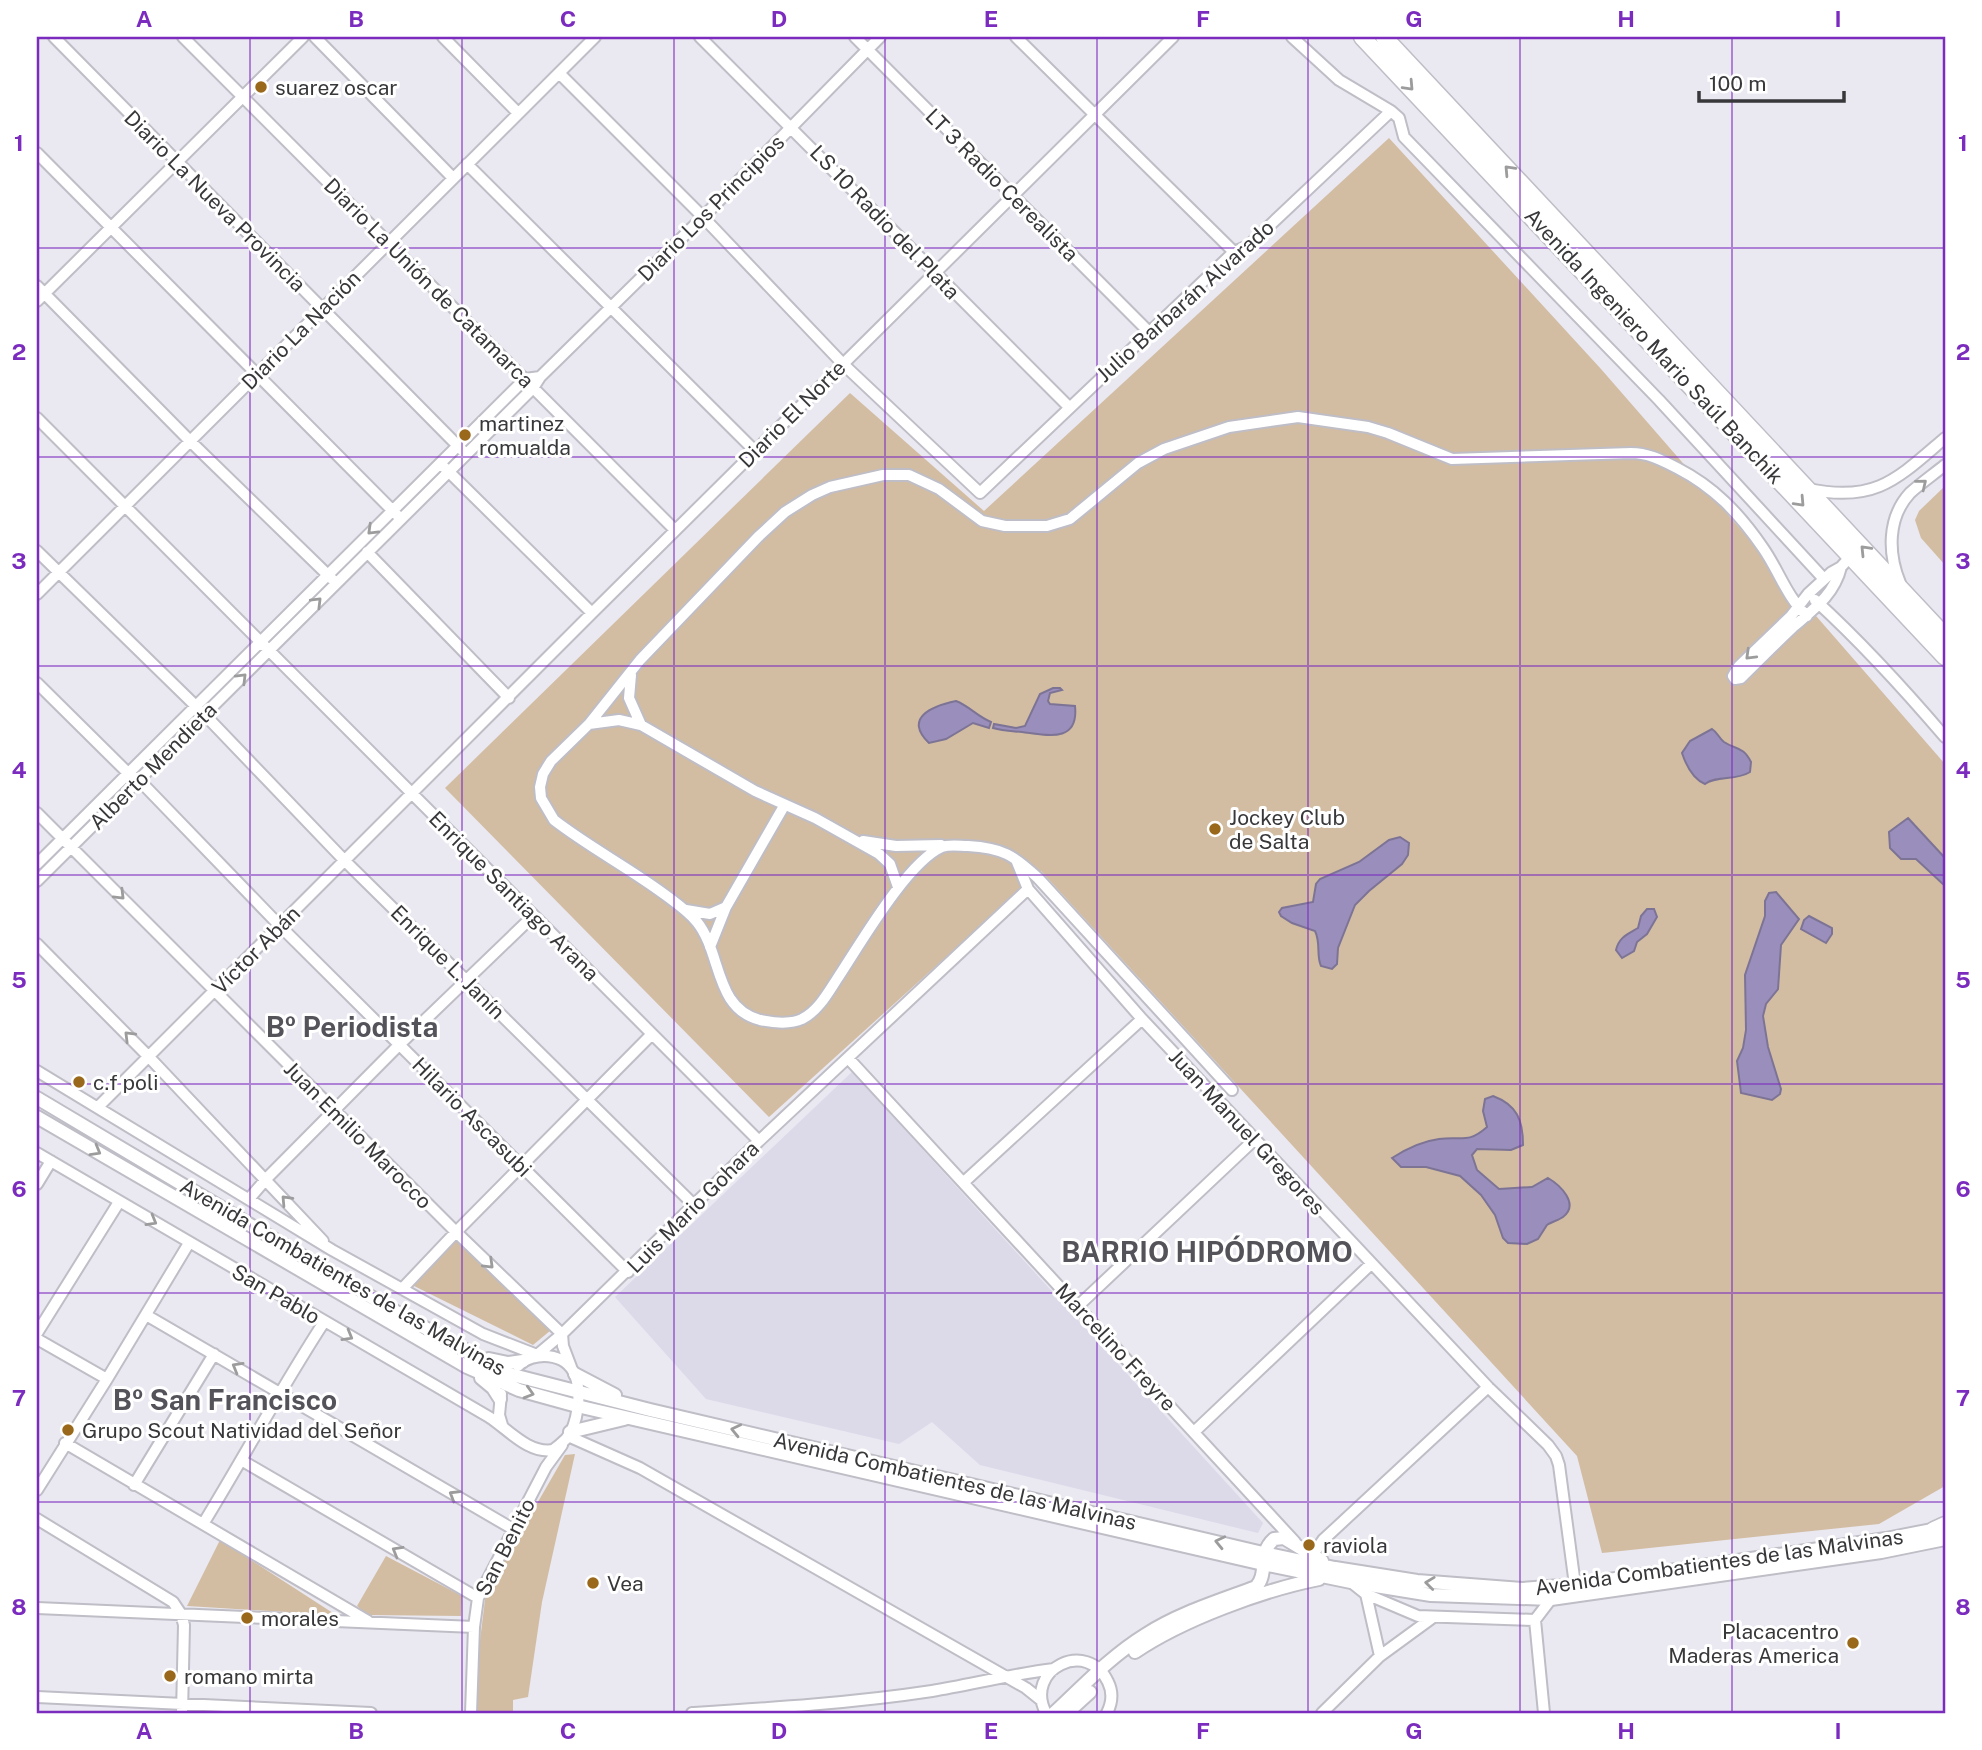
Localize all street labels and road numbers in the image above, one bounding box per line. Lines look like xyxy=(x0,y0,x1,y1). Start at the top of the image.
street label: LT 3 Radio Cerealista xyxy=(920,103,1084,267)
street label: Diario La Nueva Provincia xyxy=(119,105,311,297)
street label: Diario Los Principios xyxy=(633,130,789,286)
street label: LS 10 Radio del Plata xyxy=(805,140,965,304)
street label: Diario La Unión de Catamarca xyxy=(319,173,539,393)
street label: Avenida Ingeniero Mario Saúl Banchik xyxy=(1520,203,1789,489)
street label: Julio Barbarán Alvarado xyxy=(1091,215,1279,387)
street label: Diario La Nación xyxy=(236,265,366,395)
street label: Diario El Norte xyxy=(733,355,851,473)
street label: Alberto Mendieta xyxy=(84,697,222,835)
street label: Enrique Santiago Arana xyxy=(424,806,604,986)
street label: Enrique L. Janín xyxy=(386,900,510,1024)
street label: Víctor Abán xyxy=(207,901,305,999)
street label: Juan Manuel Gregores xyxy=(1164,1044,1330,1220)
street label: Hilario Ascasubi xyxy=(407,1052,537,1182)
street label: Juan Emilio Marocco xyxy=(279,1056,437,1214)
street label: Luis Mario Gohara xyxy=(622,1136,764,1278)
street label: Avenida Combatientes de las Malvinas xyxy=(176,1173,510,1381)
street label: San Pablo xyxy=(227,1259,325,1329)
street label: Marcelino Freyre xyxy=(1050,1278,1182,1416)
street label: Avenida Combatientes de las Malvinas xyxy=(771,1427,1139,1535)
street label: San Benito xyxy=(470,1494,540,1600)
street label: Avenida Combatientes de las Malvinas xyxy=(1533,1524,1905,1600)

